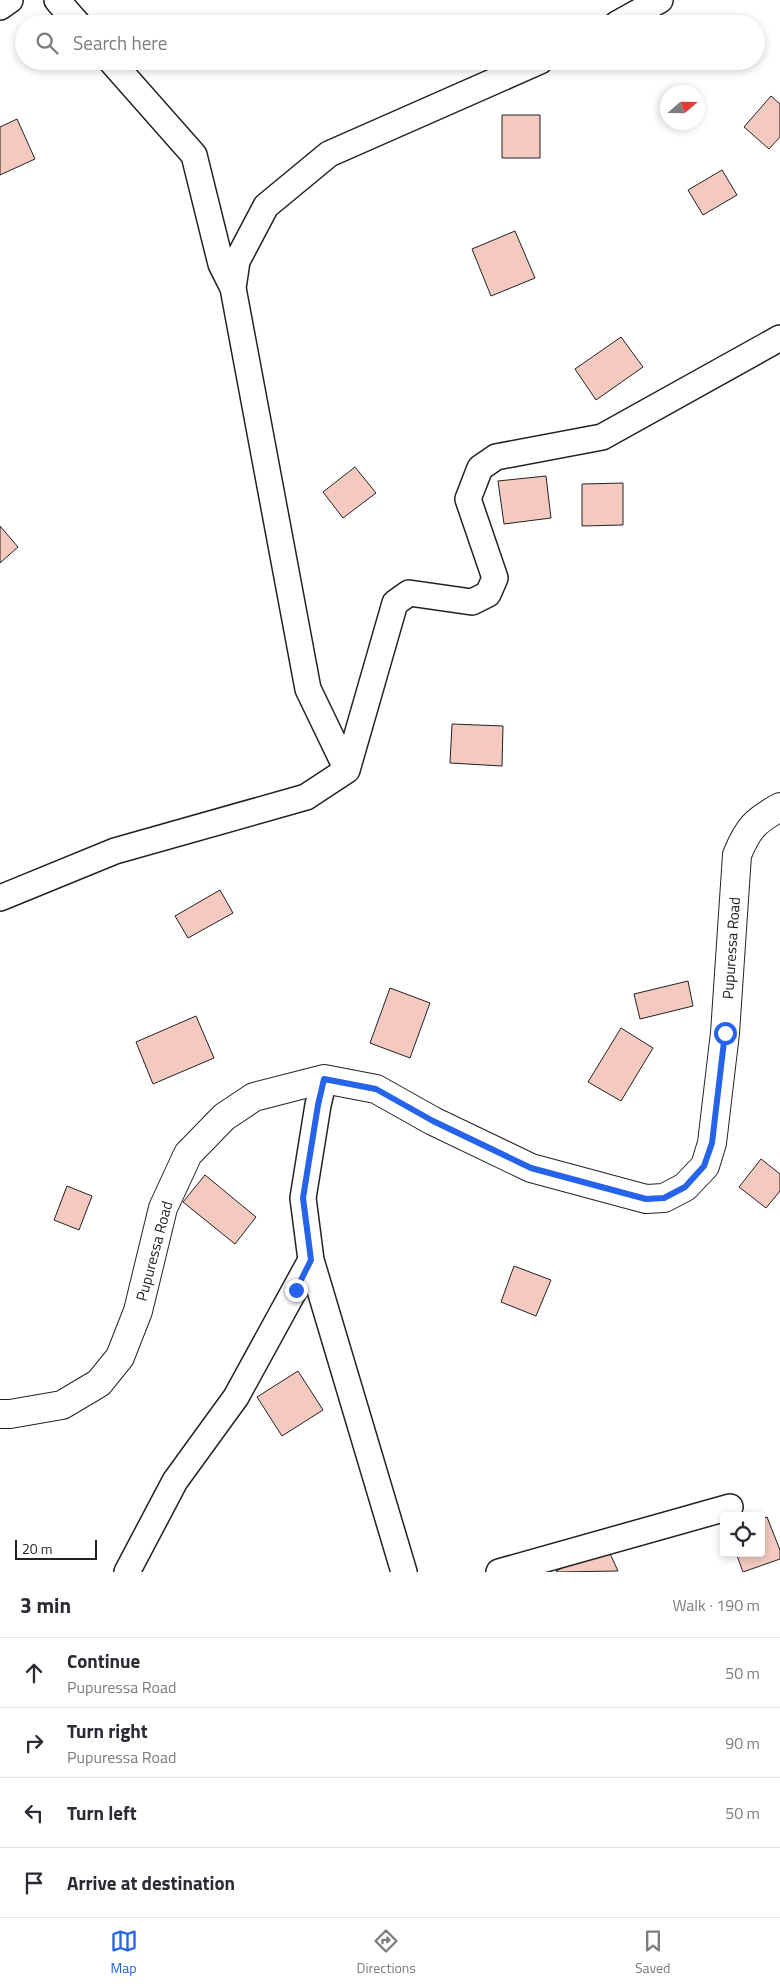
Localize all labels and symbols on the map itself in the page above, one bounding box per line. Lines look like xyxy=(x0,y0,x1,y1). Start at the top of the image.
north arrow xyxy=(660,85,705,130)
street label: Pupuressa Road xyxy=(716,896,746,1000)
route start xyxy=(714,1022,737,1045)
street label: Pupuressa Road xyxy=(130,1198,178,1304)
route end xyxy=(285,1279,308,1302)
scale bar xyxy=(15,1537,98,1560)

